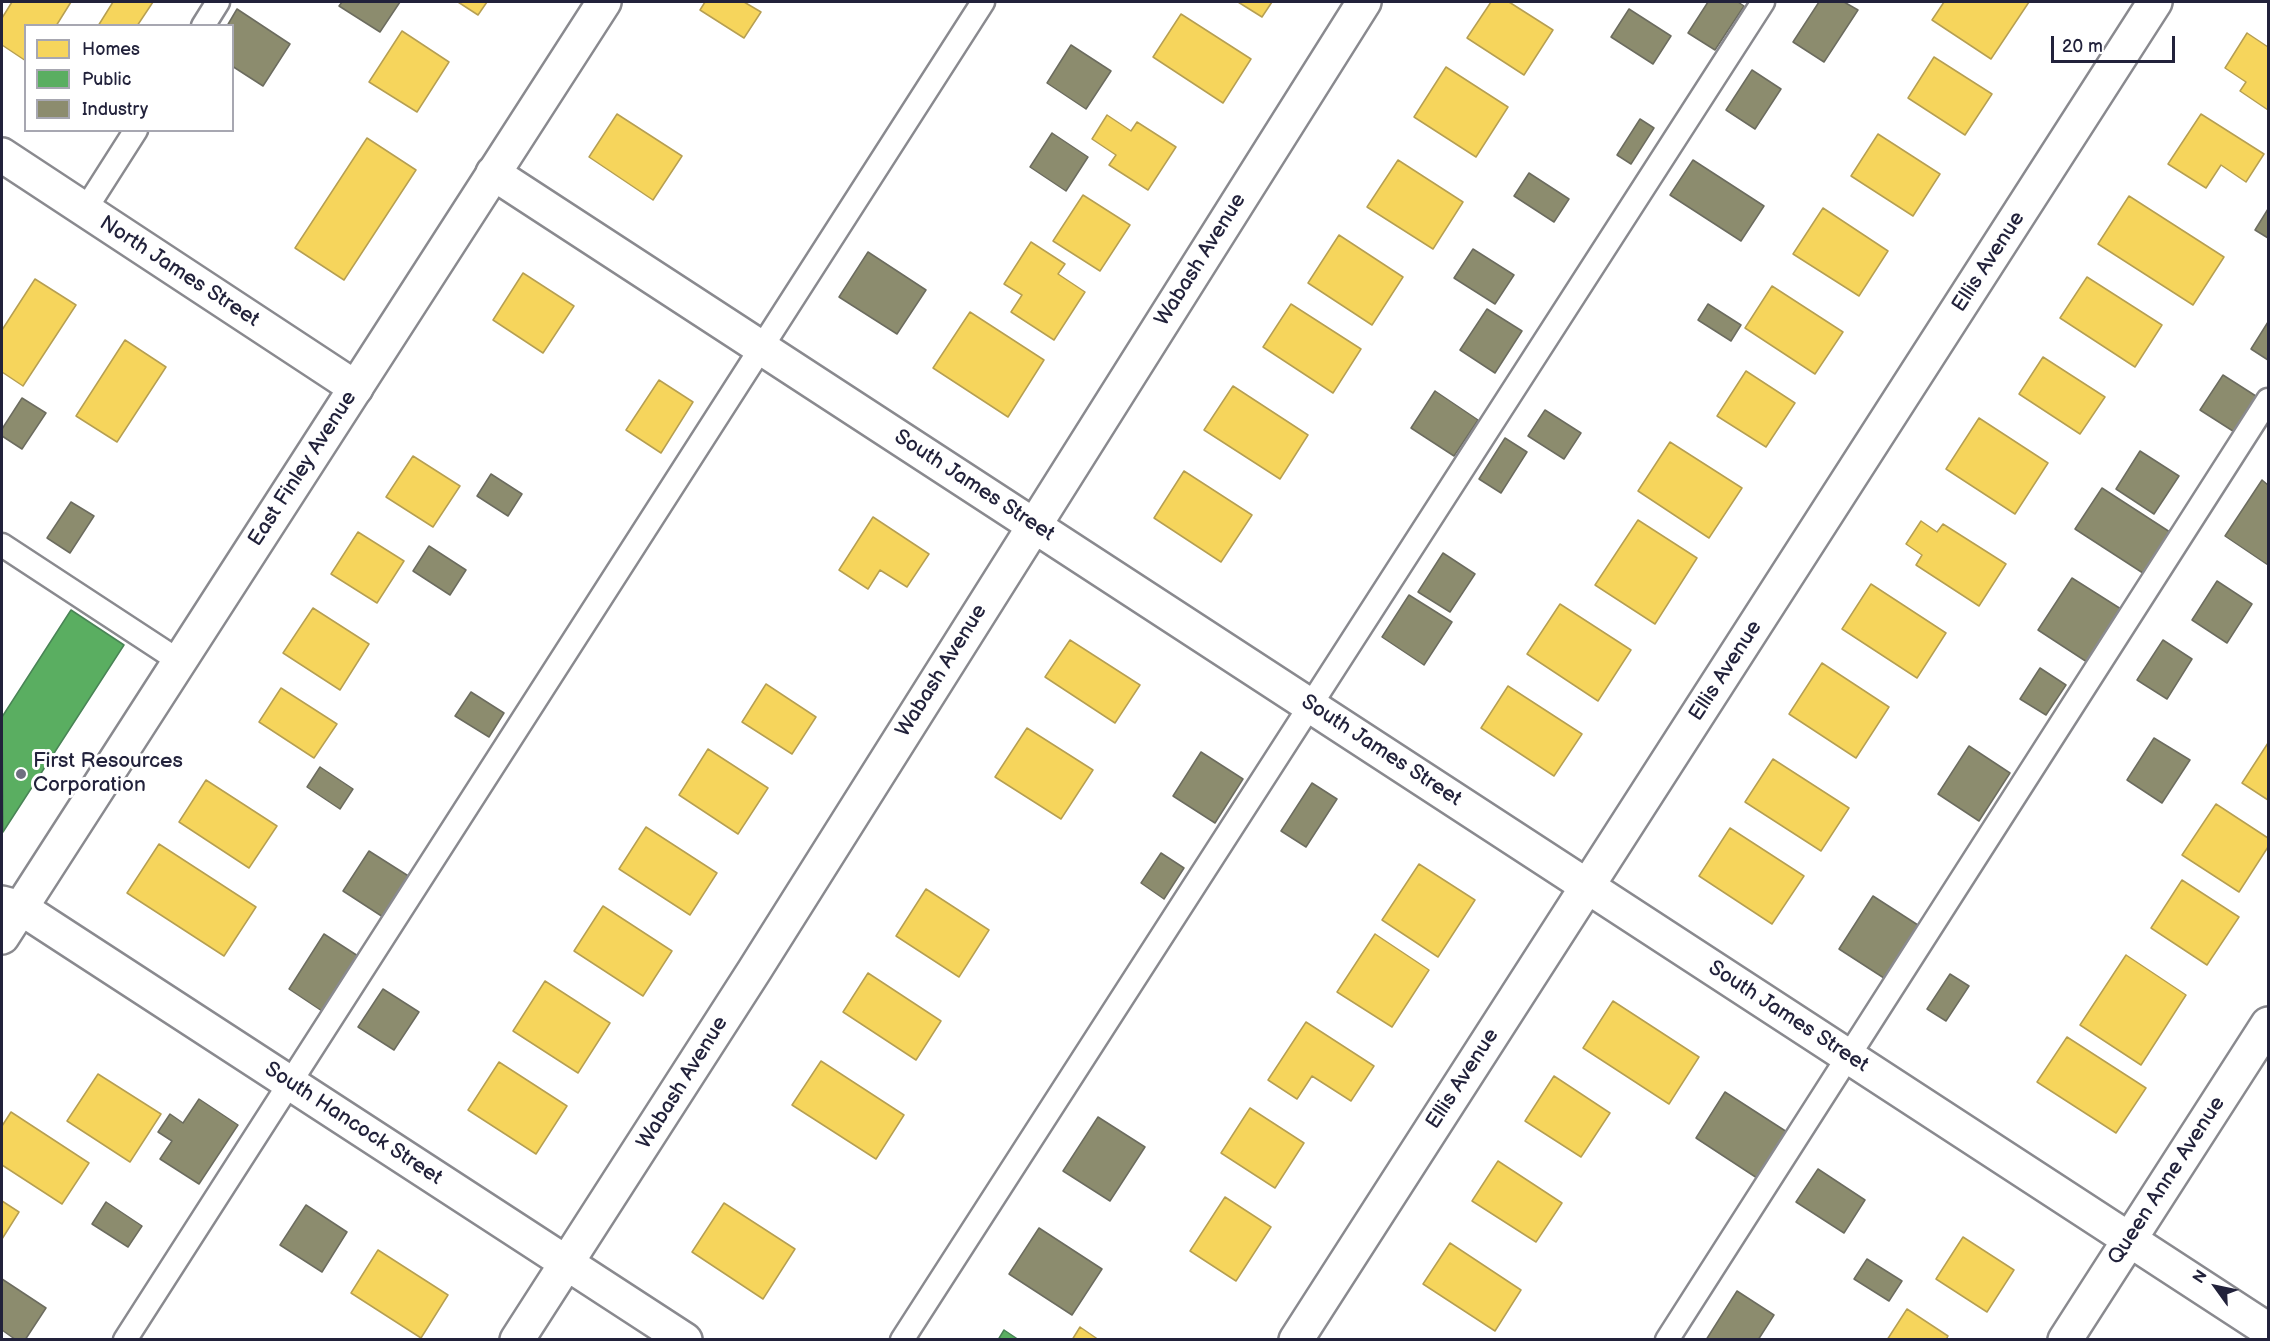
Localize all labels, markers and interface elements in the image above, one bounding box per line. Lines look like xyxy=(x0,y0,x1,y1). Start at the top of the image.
legend xyxy=(24,24,234,132)
scale bar xyxy=(2054,24,2178,62)
text: 20 m xyxy=(2062,36,2103,57)
text: Homes xyxy=(82,39,140,60)
text: Public xyxy=(82,69,131,90)
text: Industry xyxy=(82,99,148,120)
street label: Wabash Avenue xyxy=(1150,189,1252,331)
street label: Ellis Avenue xyxy=(1947,207,2031,317)
street label: North James Street xyxy=(94,211,264,333)
street label: East Finley Avenue xyxy=(243,387,363,551)
street label: South James Street xyxy=(889,425,1059,547)
street label: Wabash Avenue xyxy=(891,600,993,742)
street label: Ellis Avenue xyxy=(1684,616,1768,726)
street label: South James Street xyxy=(1296,690,1466,812)
place label: First Resources Corporation xyxy=(33,749,183,799)
marker: First Resources Corporation xyxy=(14,767,28,781)
street label: South James Street xyxy=(1703,956,1873,1078)
street label: Wabash Avenue xyxy=(632,1012,734,1154)
street label: Ellis Avenue xyxy=(1421,1024,1505,1134)
street label: South Hancock Street xyxy=(259,1057,447,1191)
street label: Queen Anne Avenue xyxy=(2103,1092,2231,1270)
north arrow xyxy=(2186,1257,2246,1317)
text: N xyxy=(2189,1267,2212,1287)

